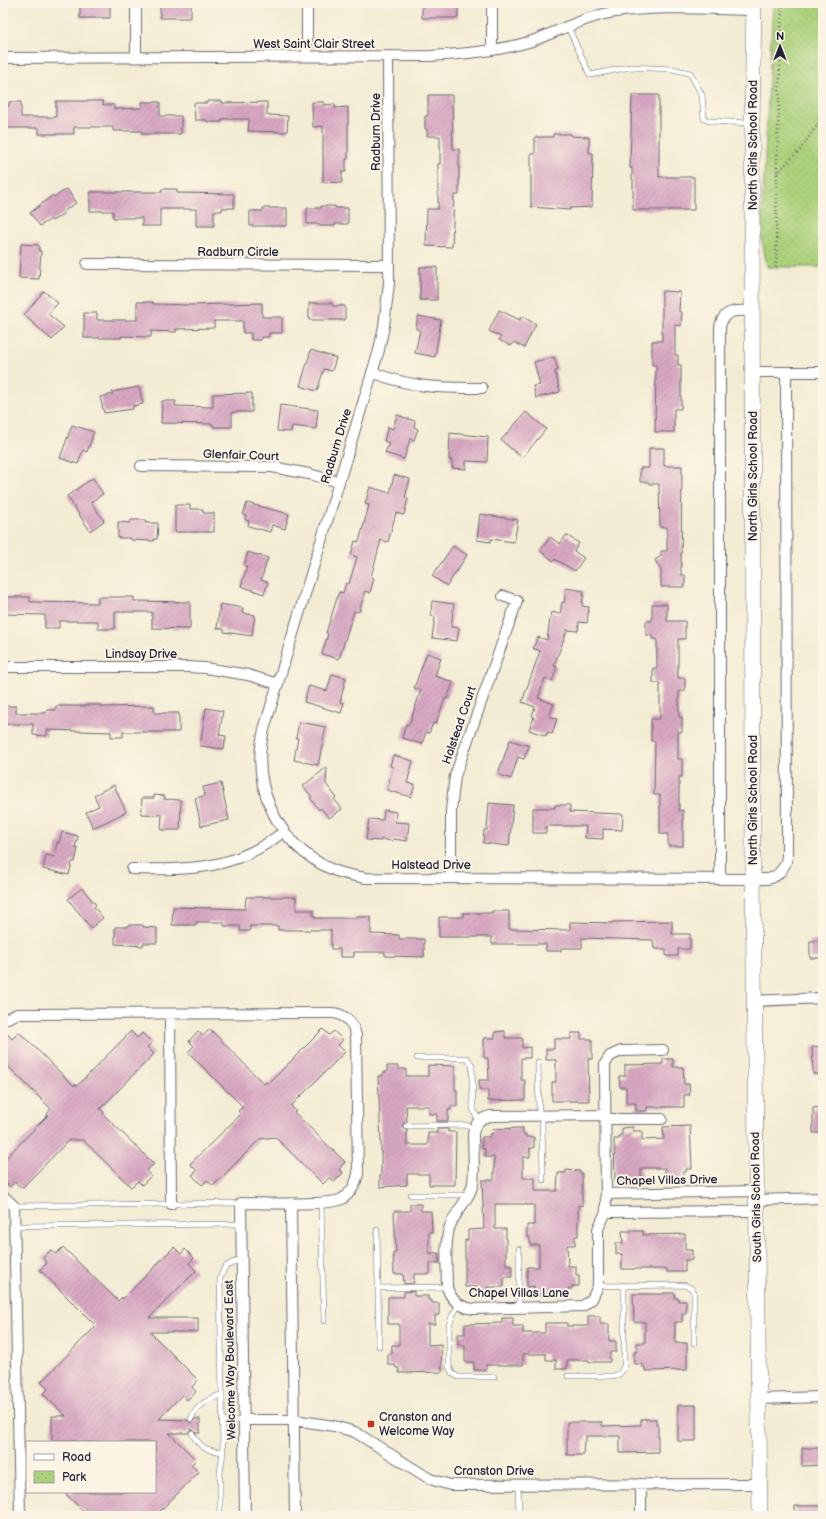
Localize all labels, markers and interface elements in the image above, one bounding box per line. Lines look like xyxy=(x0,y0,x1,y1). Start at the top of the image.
north arrow xyxy=(760,26,800,66)
text: N xyxy=(776,30,784,43)
street label: West Saint Clair Street xyxy=(253,37,375,52)
street label: North Girls School Road xyxy=(746,80,761,210)
street label: Radburn Drive xyxy=(369,93,384,171)
street label: Radburn Circle xyxy=(197,245,279,260)
street label: Radburn Drive xyxy=(318,407,355,486)
street label: North Girls School Road xyxy=(746,411,761,541)
street label: Glenfair Court xyxy=(203,447,280,464)
street label: Lindsay Drive xyxy=(105,647,177,662)
street label: Halstead Court xyxy=(439,684,480,766)
street label: North Girls School Road xyxy=(746,735,761,865)
street label: Halstead Drive xyxy=(391,858,471,873)
street label: South Girls School Road xyxy=(748,1131,765,1263)
street label: Chapel Villas Drive xyxy=(616,1172,718,1189)
street label: Welcome Way Boulevard East xyxy=(222,1280,239,1440)
street label: Chapel Villas Lane xyxy=(469,1286,569,1301)
place label: Cranston and Welcome Way xyxy=(379,1410,455,1439)
marker: Cranston and Welcome Way xyxy=(366,1419,376,1429)
legend xyxy=(26,1441,156,1493)
text: Road xyxy=(62,1450,91,1465)
street label: Cranston Drive xyxy=(454,1464,534,1479)
text: Park xyxy=(62,1470,86,1485)

